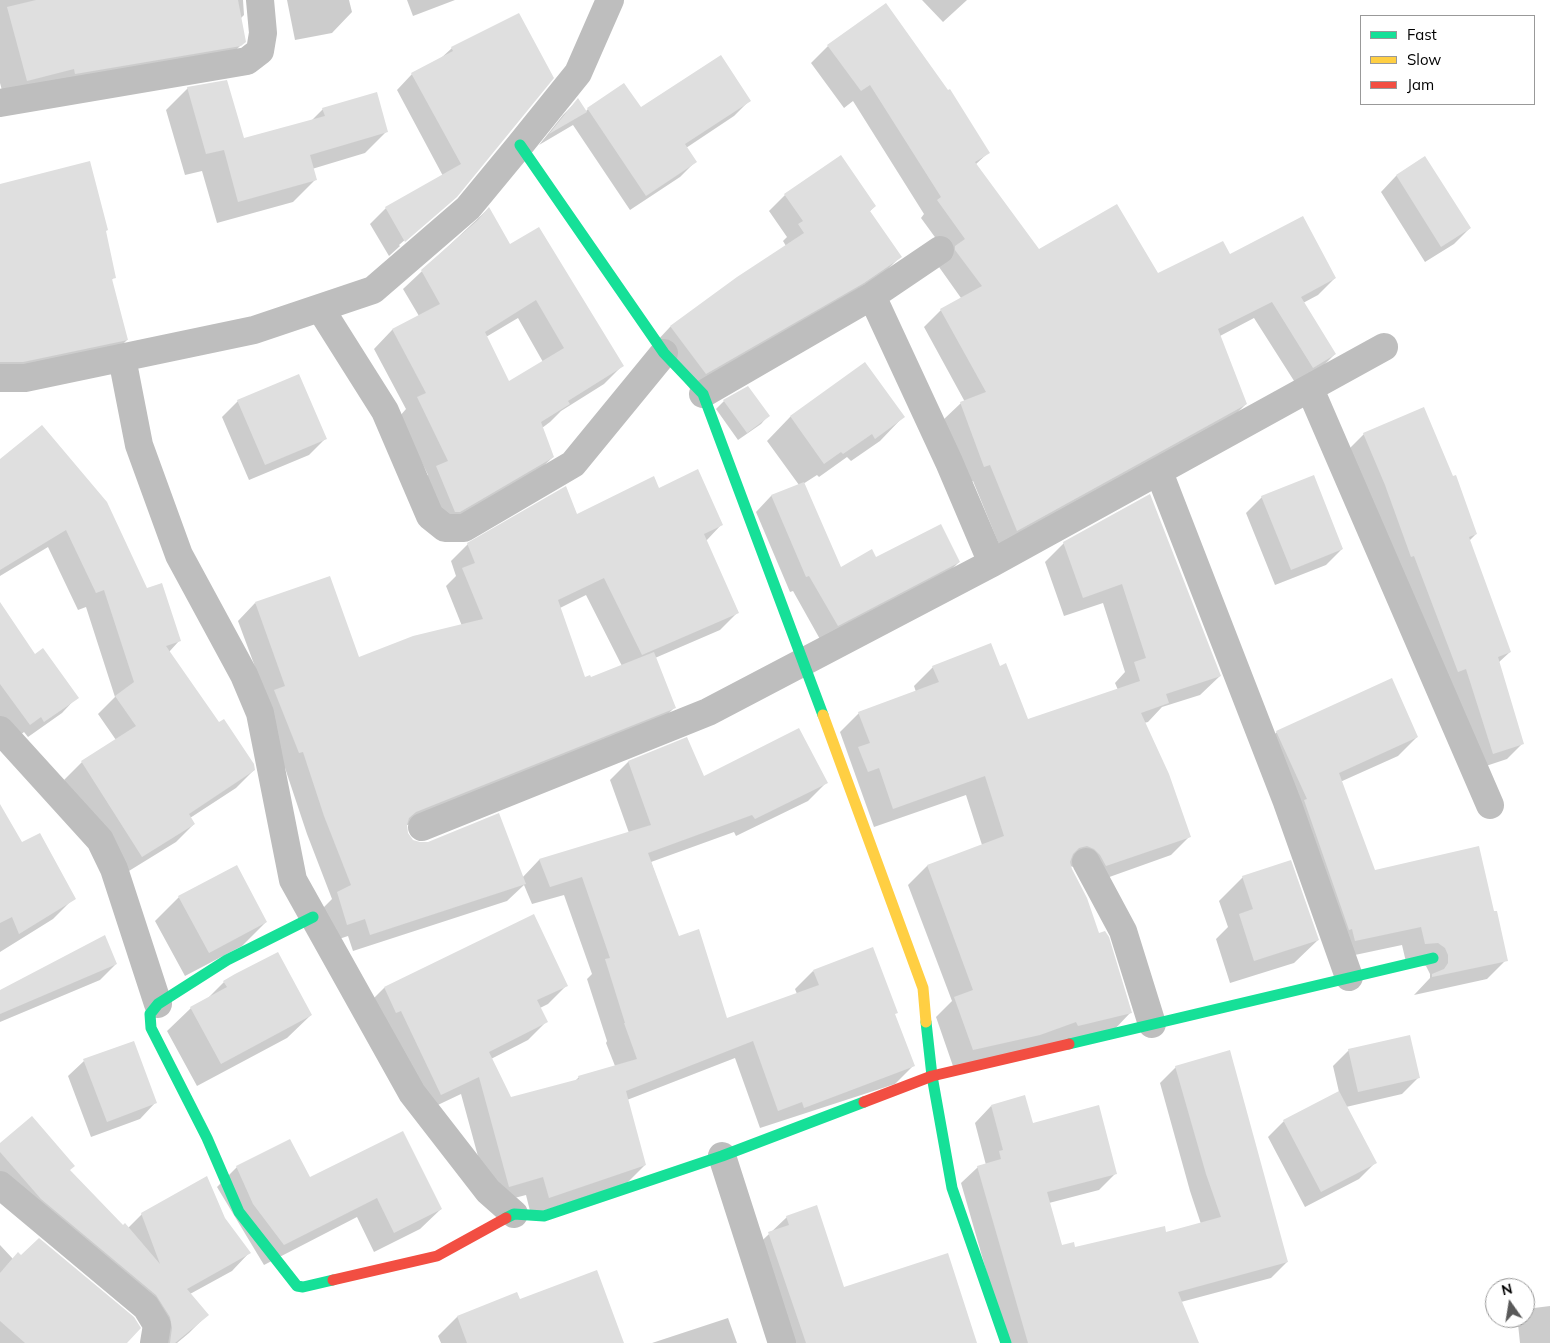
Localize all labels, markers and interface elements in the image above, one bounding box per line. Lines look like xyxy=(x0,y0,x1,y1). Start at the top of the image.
legend xyxy=(1360,15,1535,105)
text: Fast xyxy=(1407,25,1437,44)
text: Slow xyxy=(1407,50,1441,69)
text: Jam xyxy=(1407,75,1434,94)
north arrow xyxy=(1485,1278,1535,1328)
text: N xyxy=(1500,1279,1514,1299)

